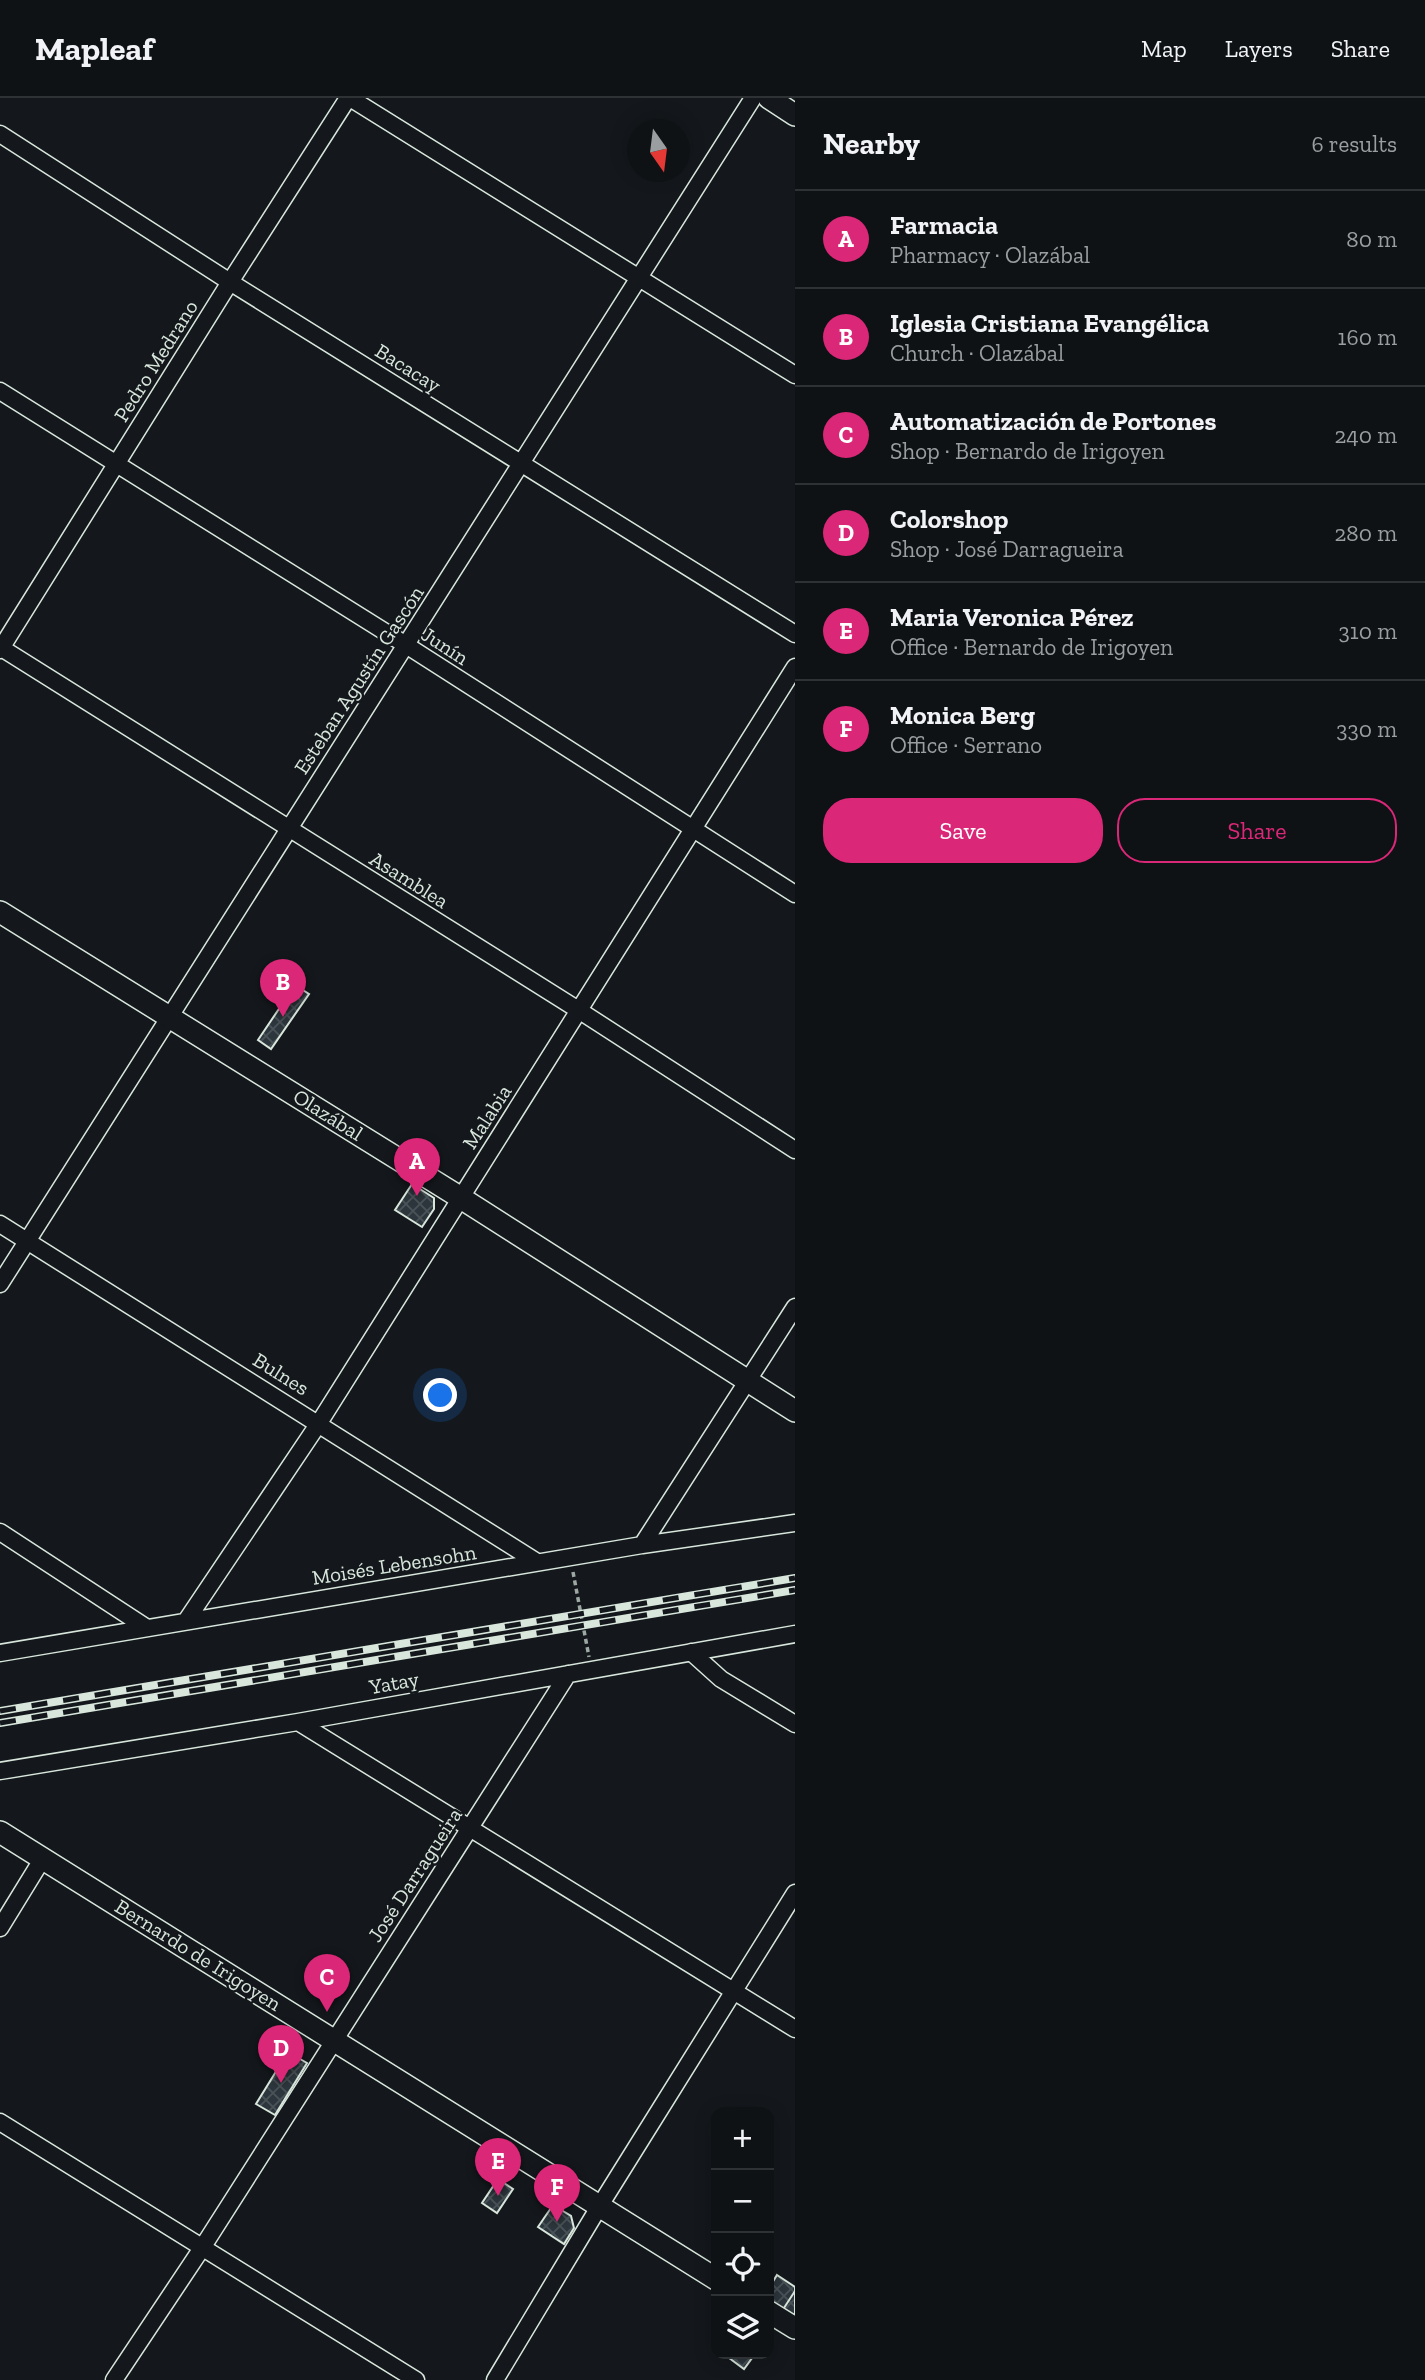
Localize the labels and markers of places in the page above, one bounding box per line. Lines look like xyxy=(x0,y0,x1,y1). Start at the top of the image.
pin: B xyxy=(260,959,306,1017)
pin: A xyxy=(394,1138,440,1196)
pin: C xyxy=(304,1954,350,2012)
pin: D xyxy=(258,2025,304,2083)
pin: E xyxy=(475,2138,521,2196)
pin: F xyxy=(534,2164,580,2222)

